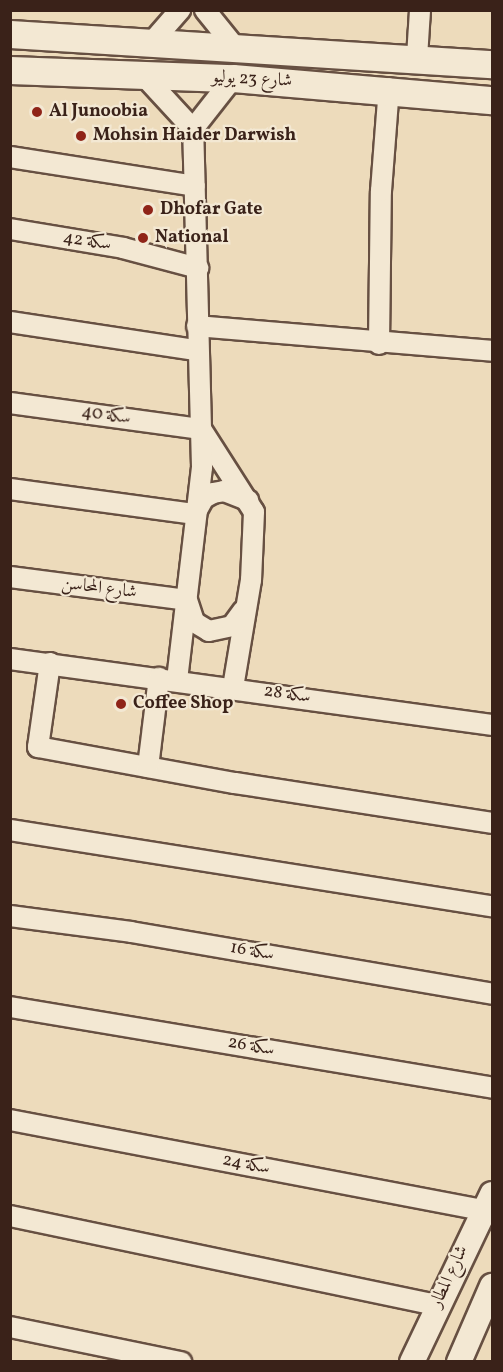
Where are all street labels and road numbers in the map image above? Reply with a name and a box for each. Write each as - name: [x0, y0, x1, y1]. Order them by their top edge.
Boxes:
- street label: شارع 23 يوليو: [211, 67, 293, 93]
- street label: سكة 42: [61, 228, 113, 256]
- street label: سكة 40: [80, 402, 132, 430]
- street label: شارع المحاسن: [60, 574, 138, 604]
- street label: سكة 28: [262, 681, 312, 709]
- street label: سكة 16: [228, 938, 276, 966]
- street label: سكة 26: [226, 1032, 276, 1062]
- street label: سكة 24: [220, 1150, 272, 1180]
- street label: شارع المطار: [426, 1242, 474, 1312]

